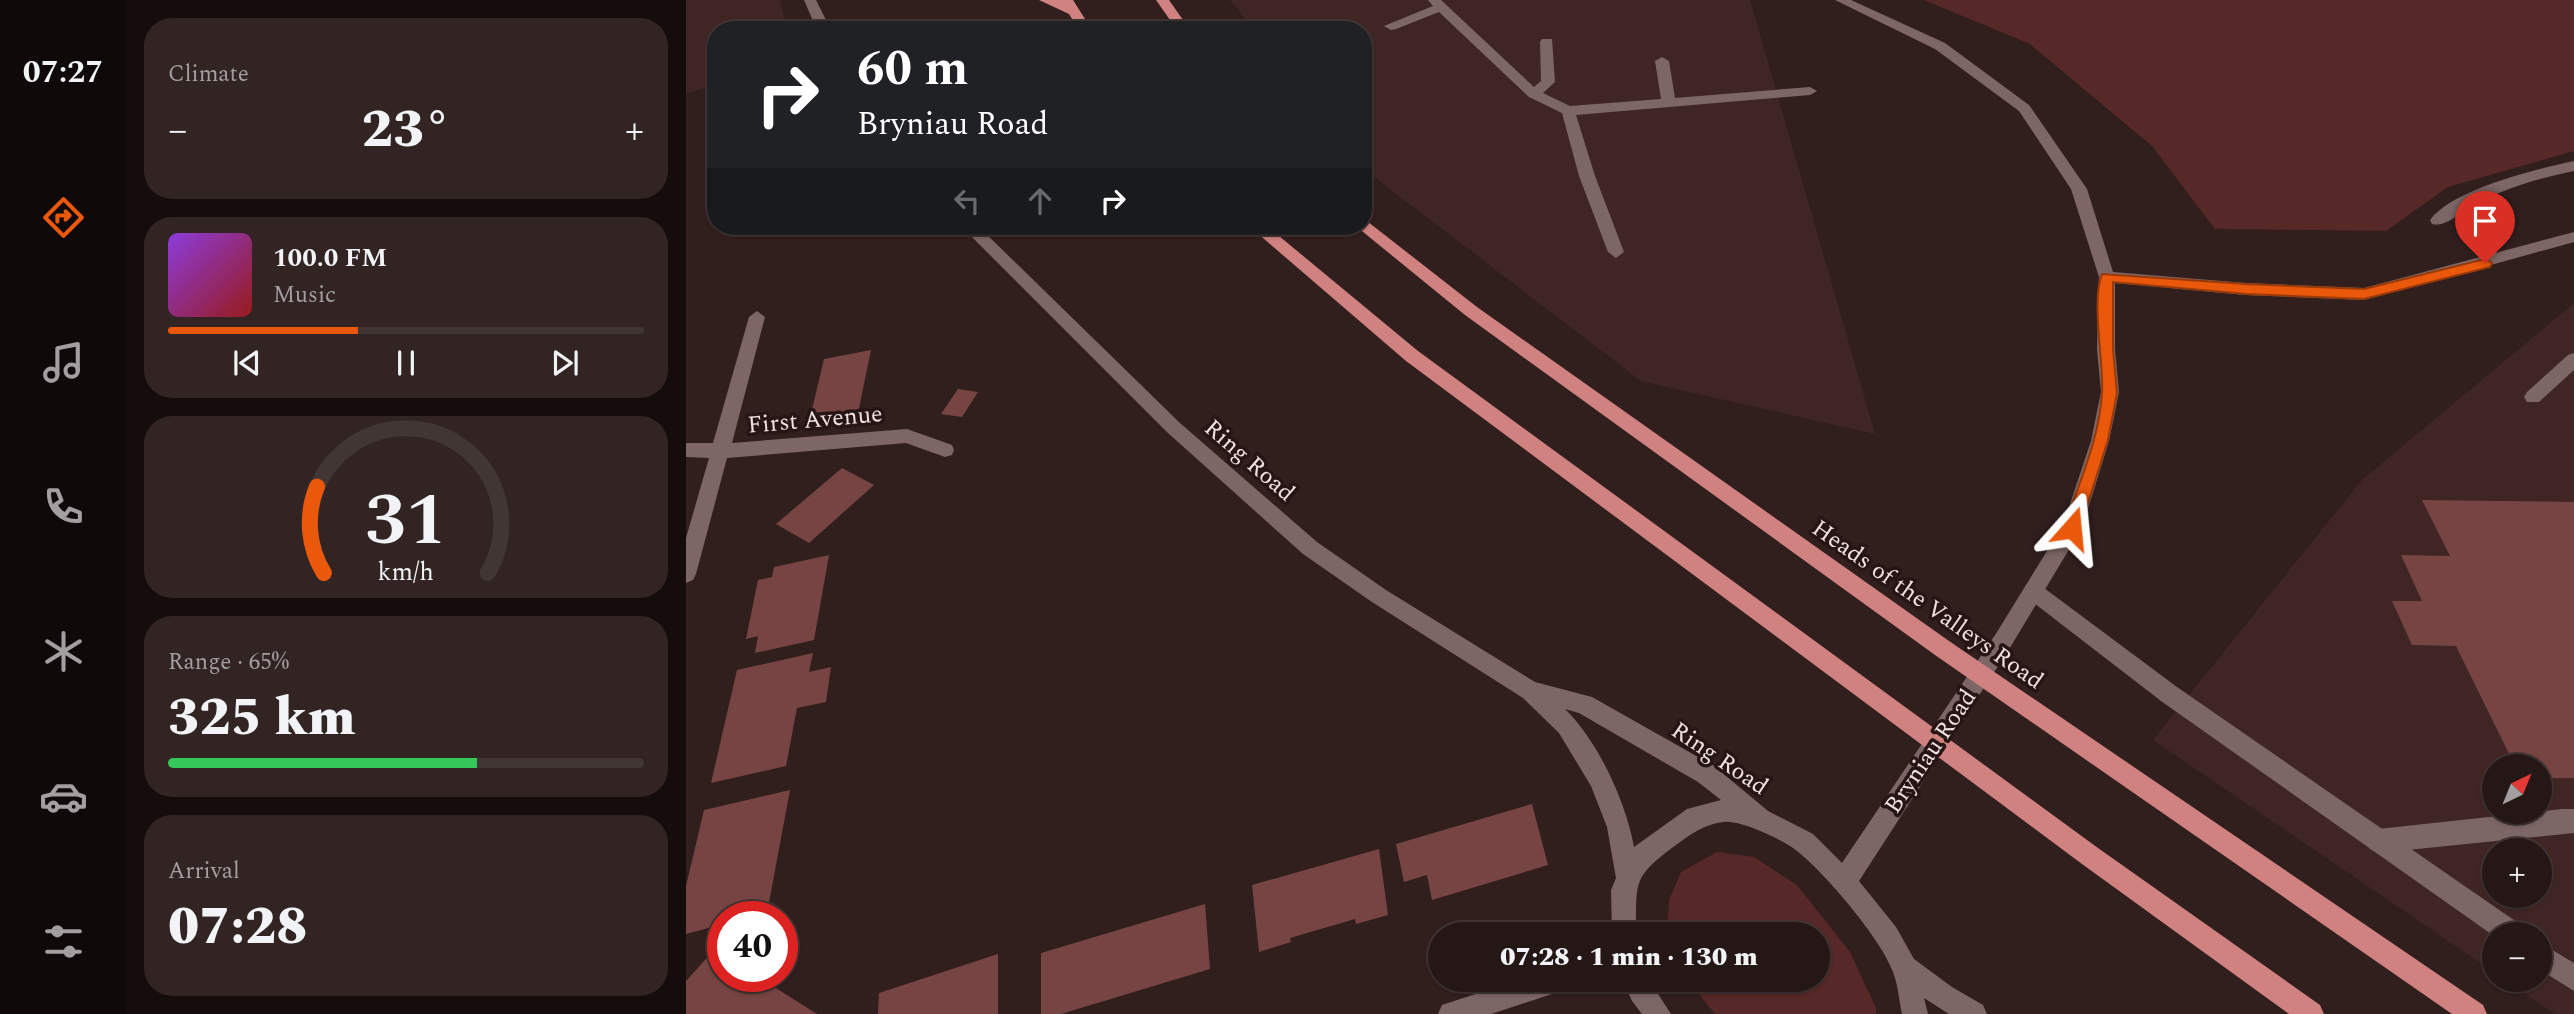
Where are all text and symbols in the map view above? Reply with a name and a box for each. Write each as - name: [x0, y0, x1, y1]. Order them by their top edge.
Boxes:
- text: 60 m: [857, 32, 968, 107]
- text: 07:27: [23, 48, 103, 97]
- icon: right: [742, 49, 833, 140]
- text: Climate: [168, 57, 249, 92]
- text: 23°: [362, 91, 450, 170]
- text: Bryniau Road: [857, 100, 1048, 149]
- text: −: [168, 102, 187, 160]
- text: +: [625, 102, 644, 160]
- icon: left: [948, 182, 986, 220]
- icon: ahead: [1021, 182, 1059, 220]
- icon: right: [1094, 182, 1132, 220]
- pin: [2455, 191, 2515, 263]
- icon: directions: [39, 193, 88, 242]
- icon: arrive: [2466, 202, 2504, 240]
- text: 100.0 FM: [273, 238, 387, 278]
- text: Music: [273, 278, 336, 313]
- icon: music: [39, 338, 88, 387]
- icon: previous: [228, 344, 266, 382]
- icon: pause: [387, 344, 425, 382]
- icon: next: [546, 344, 584, 382]
- street label: First Avenue: [746, 396, 884, 444]
- street label: Ring Road: [1196, 411, 1303, 511]
- text: 31: [365, 466, 447, 577]
- icon: phone: [39, 482, 88, 531]
- position arrow: [2035, 491, 2109, 565]
- street label: Heads of the Valleys Road: [1804, 511, 2051, 699]
- text: km/h: [378, 554, 434, 592]
- icon: climate: [39, 627, 88, 676]
- text: Range · 65%: [168, 645, 289, 680]
- text: 325 km: [168, 679, 356, 758]
- street label: Bryniau Road: [1876, 682, 1986, 821]
- street label: Ring Road: [1664, 713, 1775, 805]
- north arrow: [2482, 754, 2552, 824]
- map controls: [2482, 754, 2552, 992]
- icon: car: [39, 772, 88, 821]
- button: +: [2482, 838, 2552, 908]
- text: Arrival: [168, 854, 240, 889]
- text: 07:28: [168, 888, 307, 967]
- speed limit sign: 40: [707, 901, 798, 992]
- icon: filters: [39, 917, 88, 966]
- button: −: [2482, 922, 2552, 992]
- text: 07:28 · 1 min · 130 m: [1500, 937, 1758, 977]

